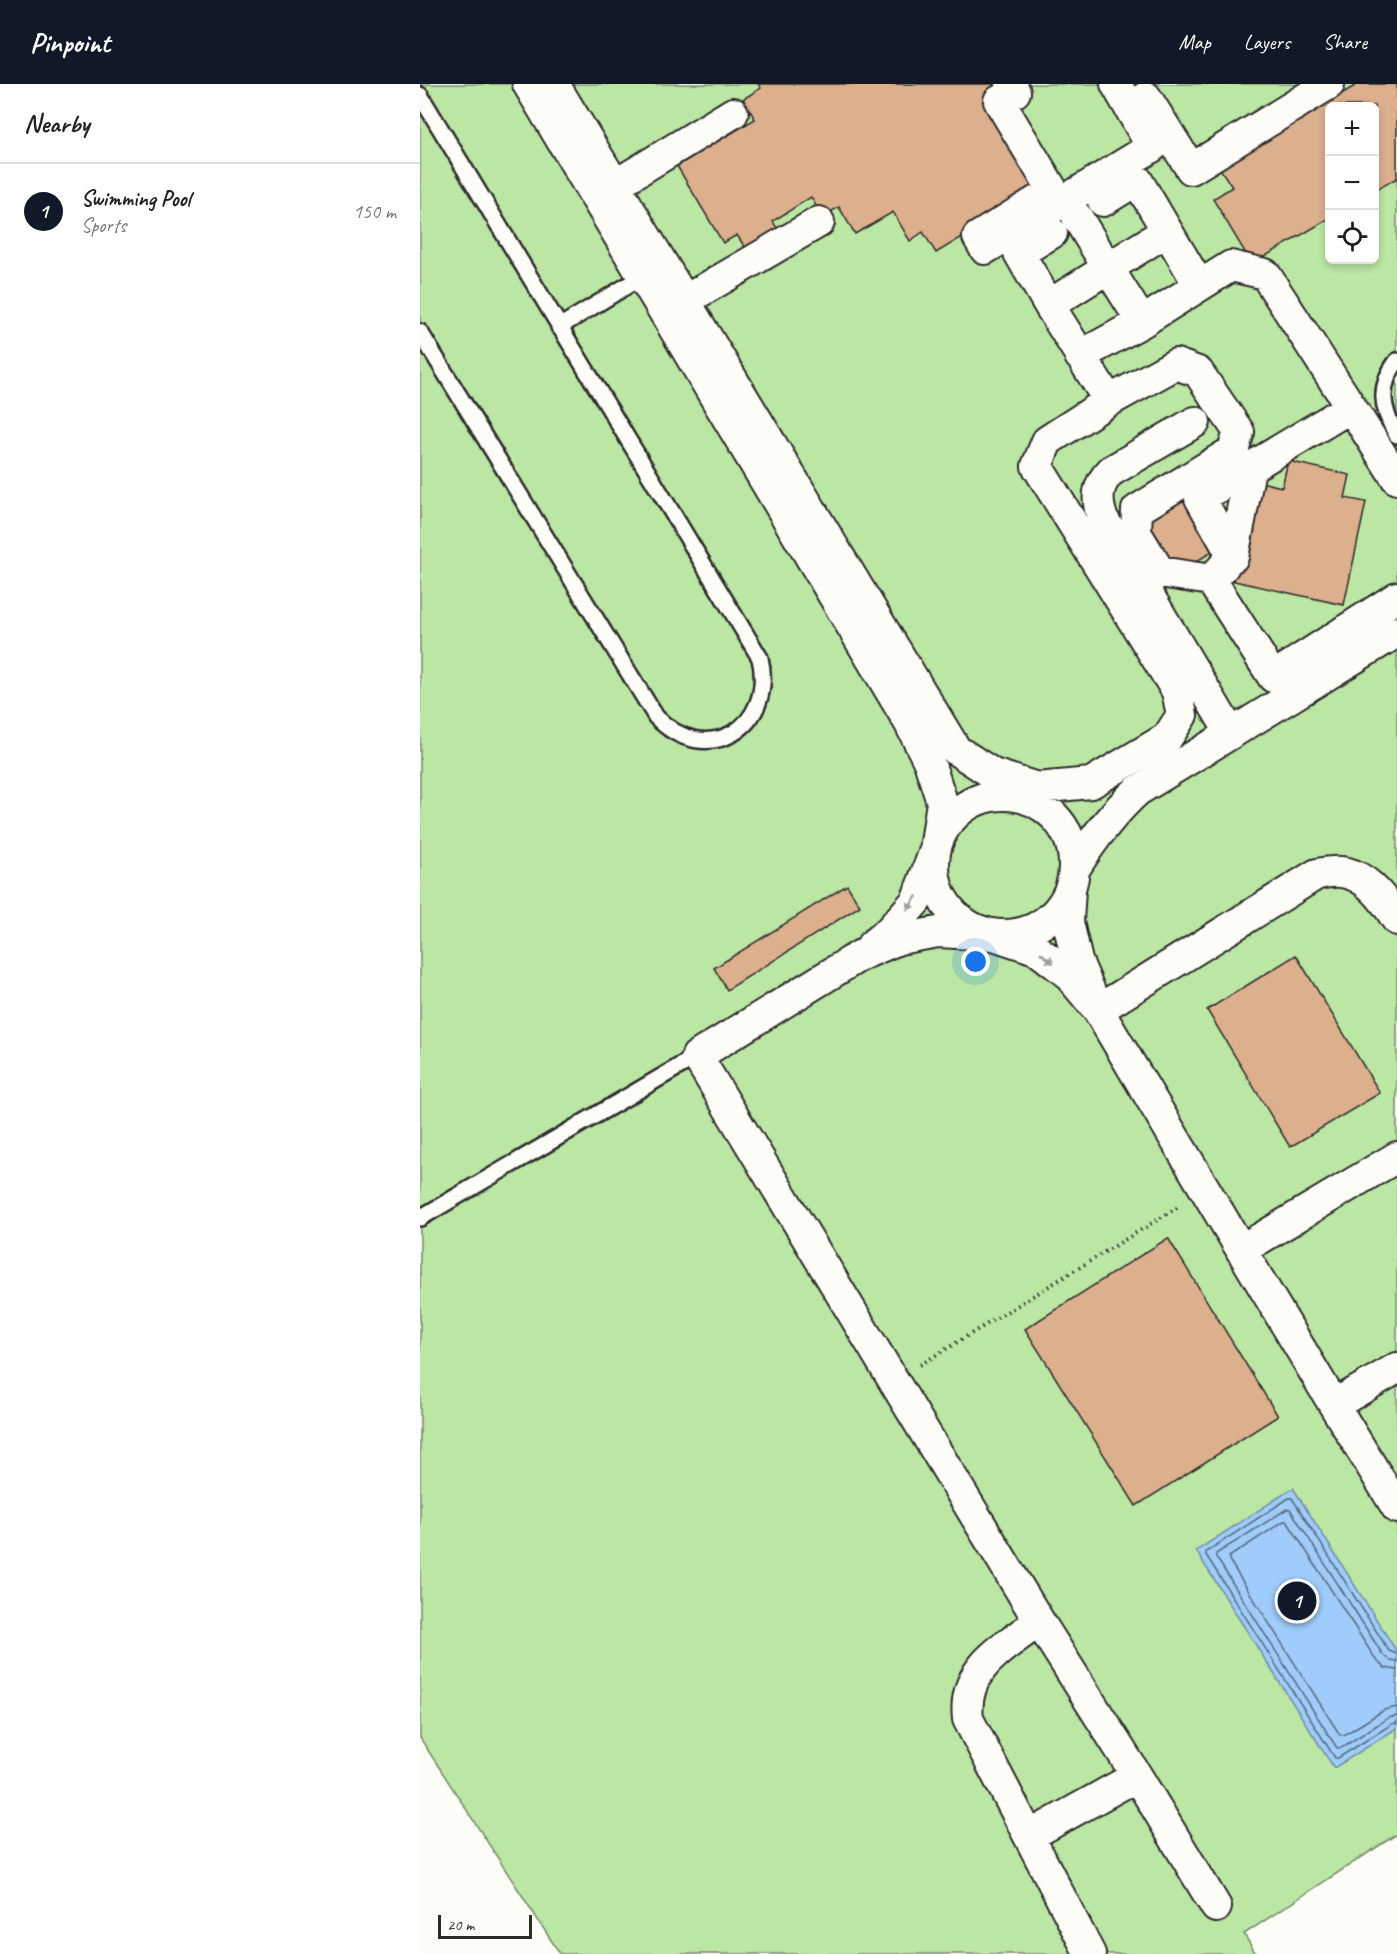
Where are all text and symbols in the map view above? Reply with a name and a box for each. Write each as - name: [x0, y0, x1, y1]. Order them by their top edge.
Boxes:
- text: Pinpoint: [30, 25, 110, 60]
- text: Map: [1178, 29, 1211, 55]
- text: Layers: [1244, 29, 1290, 55]
- text: Share: [1323, 29, 1367, 55]
- map controls: [1325, 102, 1379, 264]
- button: +: [1325, 102, 1379, 156]
- text: Nearby: [24, 107, 89, 140]
- button: −: [1325, 156, 1379, 210]
- text: Swimming Pool: [81, 185, 190, 213]
- text: 1: [39, 199, 48, 224]
- text: 150 m: [353, 199, 396, 224]
- button: locate: [1325, 210, 1379, 264]
- text: Sports: [81, 213, 126, 238]
- one-way arrow: [906, 895, 918, 911]
- your location: [961, 947, 990, 976]
- one-way arrow: [1039, 951, 1055, 964]
- pin: 1: [1278, 1578, 1316, 1624]
- scale bar: [438, 1912, 532, 1940]
- text: 20 m: [447, 1915, 474, 1935]

